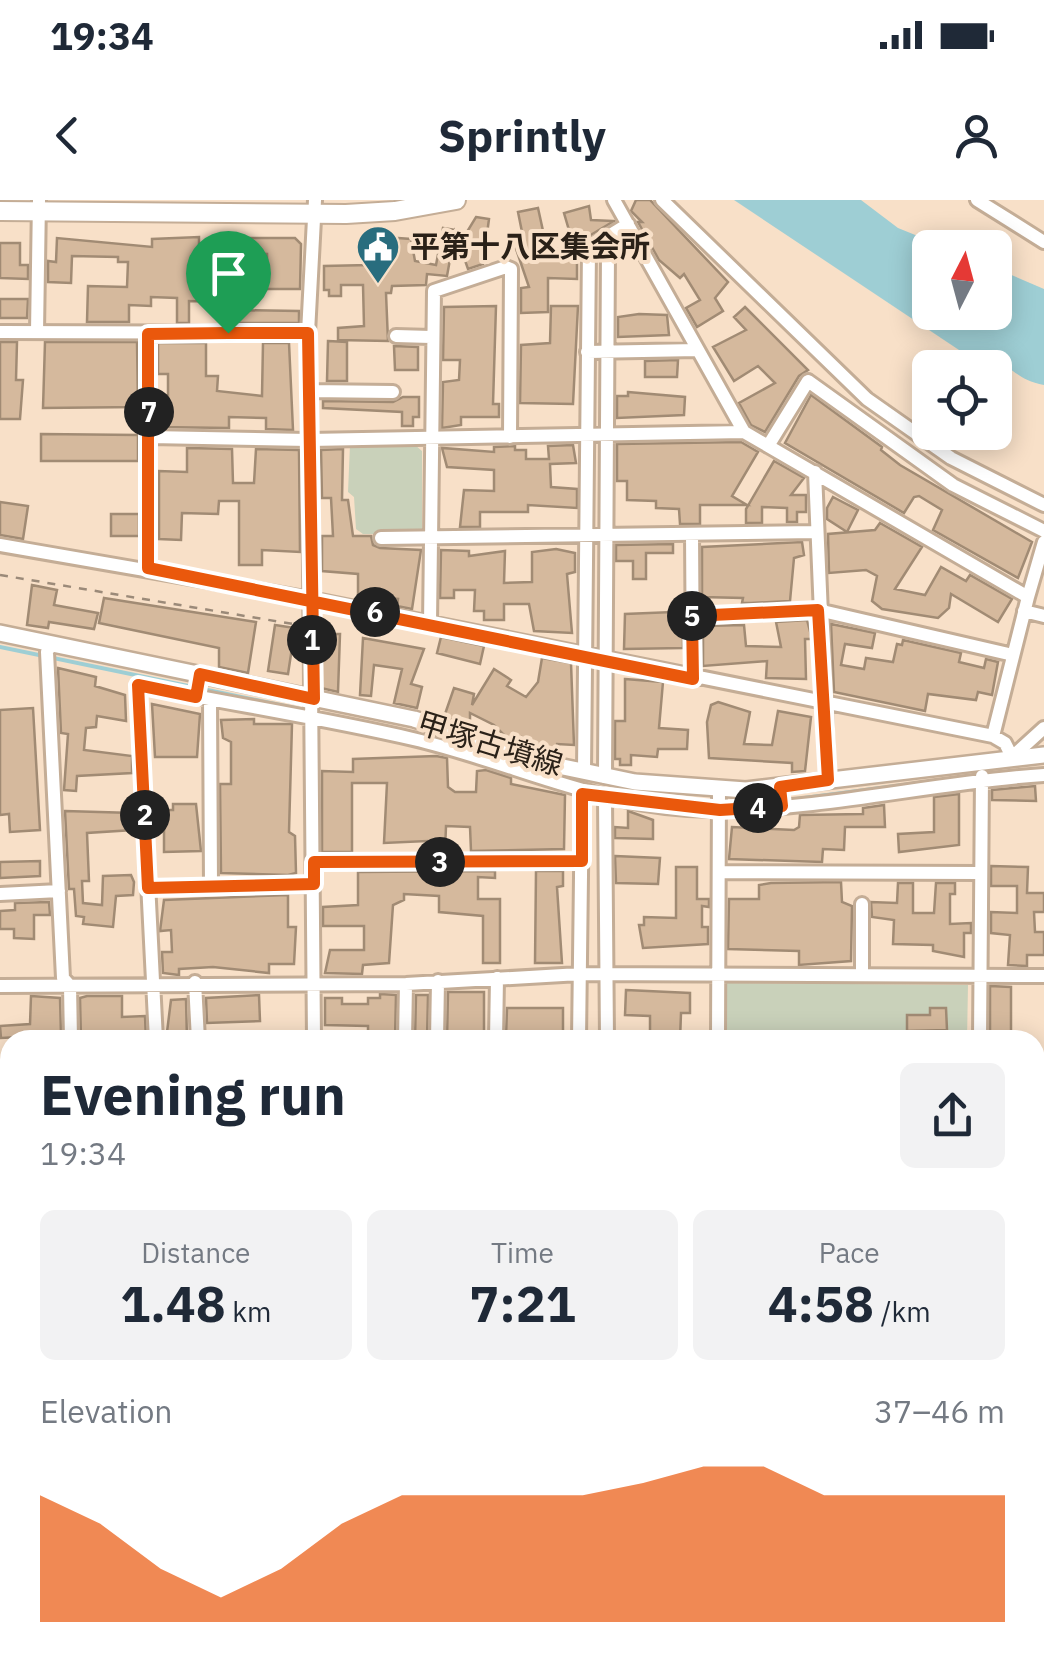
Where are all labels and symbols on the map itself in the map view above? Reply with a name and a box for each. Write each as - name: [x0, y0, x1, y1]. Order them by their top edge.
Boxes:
- public building icon: 平第十八区集会所: [355, 224, 401, 285]
- place label: 平第十八区集会所: [410, 226, 650, 265]
- north arrow: [912, 230, 1012, 330]
- pin: [186, 231, 271, 334]
- pin: 7: [124, 387, 174, 437]
- pin: 6: [350, 587, 400, 637]
- pin: 5: [667, 591, 717, 641]
- pin: 1: [287, 615, 337, 665]
- street label: 甲塚古墳線: [413, 702, 568, 783]
- pin: 4: [733, 783, 783, 833]
- pin: 2: [120, 790, 170, 840]
- pin: 3: [415, 837, 465, 887]

